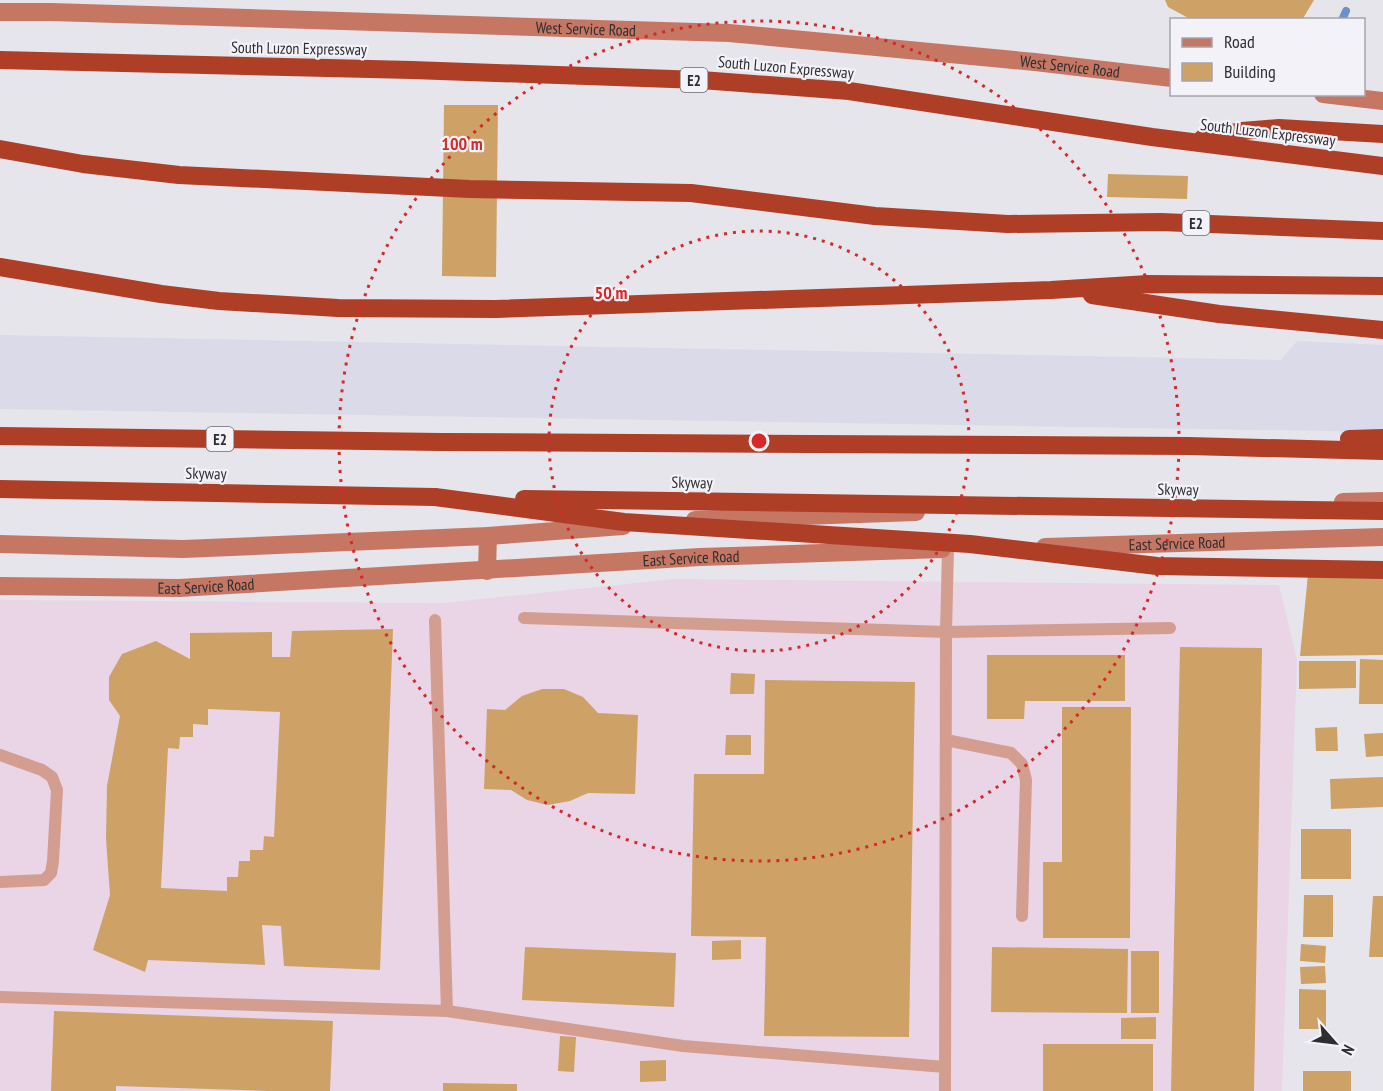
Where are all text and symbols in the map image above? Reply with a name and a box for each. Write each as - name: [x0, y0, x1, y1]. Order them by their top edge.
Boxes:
- street label: West Service Road: [535, 17, 636, 40]
- legend: [1170, 18, 1365, 96]
- text: Road: [1224, 30, 1255, 53]
- street label: South Luzon Expressway: [231, 37, 367, 59]
- street label: South Luzon Expressway: [717, 51, 855, 83]
- street label: West Service Road: [1019, 51, 1121, 82]
- text: Building: [1224, 60, 1276, 83]
- road number: E2: [680, 68, 708, 92]
- street label: South Luzon Expressway: [1199, 114, 1337, 150]
- text: 100 m: [441, 132, 483, 155]
- road number: E2: [1182, 211, 1210, 235]
- text: 50 m: [595, 281, 627, 304]
- road number: E2: [206, 427, 234, 451]
- centre of rings: [749, 431, 769, 451]
- street label: Skyway: [185, 463, 227, 483]
- street label: Skyway: [671, 472, 713, 492]
- street label: Skyway: [1157, 479, 1199, 499]
- street label: East Service Road: [1128, 532, 1226, 555]
- street label: East Service Road: [642, 546, 740, 570]
- street label: East Service Road: [157, 574, 255, 598]
- north arrow: [1305, 1013, 1365, 1073]
- text: N: [1337, 1042, 1359, 1059]

